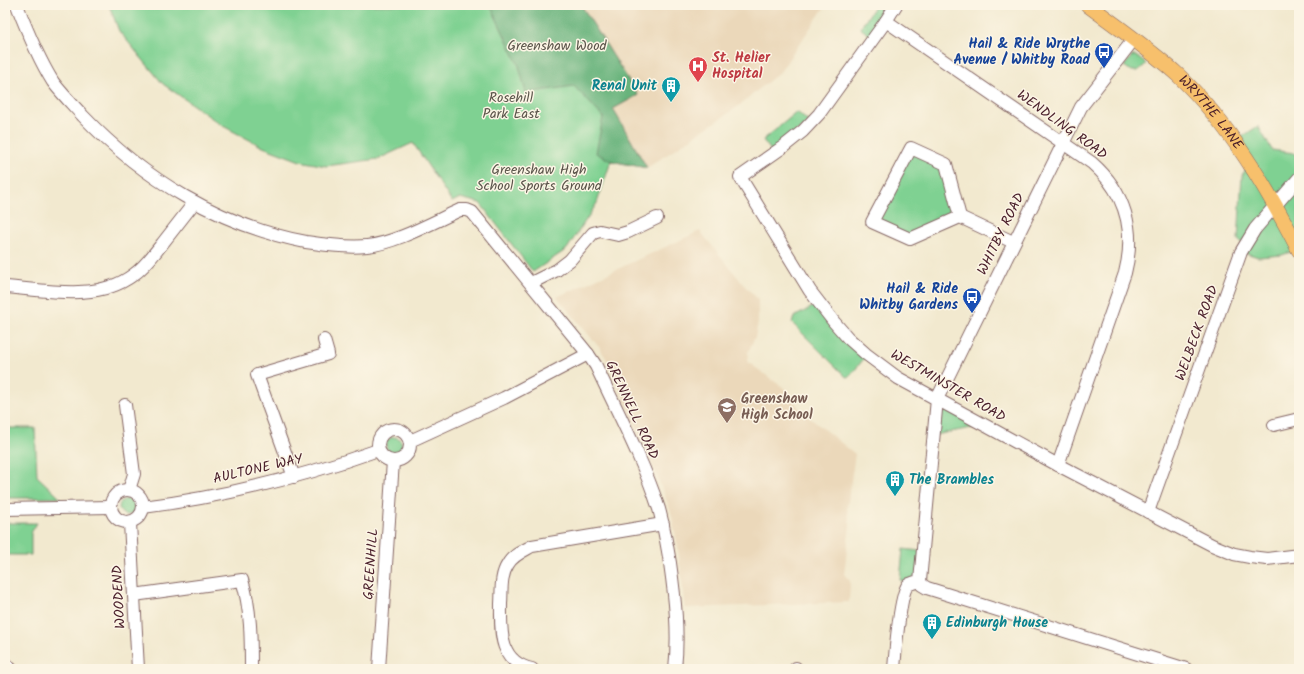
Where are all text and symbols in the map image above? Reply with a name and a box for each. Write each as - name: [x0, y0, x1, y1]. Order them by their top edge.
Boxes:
- place label: Hail & Ride Wrythe Avenue / Whitby Road: [953, 33, 1090, 71]
- park label: Greenshaw Wood: [508, 35, 607, 57]
- bus stop icon: Hail & Ride Wrythe Avenue / Whitby Road: [1093, 41, 1115, 69]
- place label: St. Helier Hospital: [712, 47, 771, 85]
- hospital icon: St. Helier Hospital: [687, 55, 709, 83]
- street label: WRYTHE LANE: [1173, 70, 1249, 155]
- place label: Renal Unit: [592, 75, 658, 97]
- building icon: Renal Unit: [660, 75, 682, 103]
- street label: WENDLING ROAD: [1012, 84, 1112, 166]
- park label: Rosehill Park East: [482, 87, 540, 125]
- park label: Greenshaw High School Sports Ground: [476, 159, 603, 197]
- street label: WHITBY ROAD: [972, 189, 1030, 279]
- place label: Hail & Ride Whitby Gardens: [859, 278, 958, 316]
- street label: WELBECK ROAD: [1169, 282, 1225, 384]
- bus stop icon: Hail & Ride Whitby Gardens: [961, 286, 983, 314]
- street label: WESTMINSTER ROAD: [886, 344, 1010, 428]
- street label: GRENNELL ROAD: [599, 357, 665, 463]
- place label: Greenshaw High School: [741, 388, 813, 426]
- school or university icon: Greenshaw High School: [716, 396, 738, 424]
- street label: AULTONE WAY: [211, 448, 306, 490]
- building icon: The Brambles: [884, 469, 906, 497]
- place label: The Brambles: [909, 469, 995, 491]
- street label: GREENHILL: [358, 528, 384, 600]
- street label: WOODEND: [106, 565, 132, 629]
- building icon: Edinburgh House: [921, 612, 943, 640]
- place label: Edinburgh House: [946, 612, 1048, 634]

